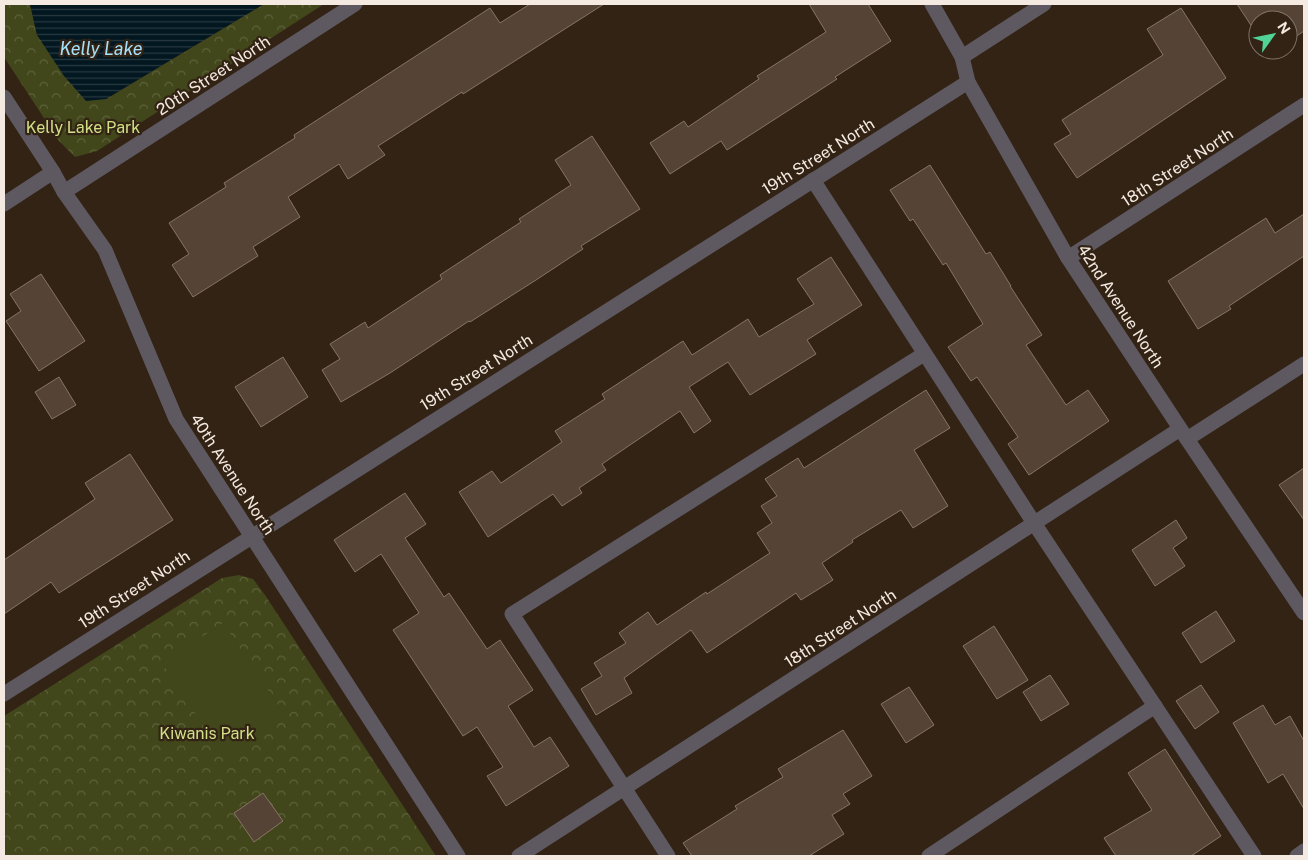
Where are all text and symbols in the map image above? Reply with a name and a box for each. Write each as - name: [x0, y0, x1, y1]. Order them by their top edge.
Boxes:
- north arrow: [1248, 10, 1298, 60]
- text: N: [1274, 19, 1294, 37]
- street label: 20th Street North: [153, 32, 274, 119]
- water label: Kelly Lake: [59, 38, 143, 59]
- street label: 19th Street North: [759, 114, 878, 199]
- park label: Kelly Lake Park: [26, 118, 140, 137]
- street label: 18th Street North: [1118, 124, 1237, 211]
- street label: 42nd Avenue North: [1074, 241, 1168, 372]
- street label: 19th Street North: [417, 330, 536, 415]
- street label: 40th Avenue North: [186, 410, 279, 538]
- street label: 19th Street North: [75, 546, 194, 632]
- street label: 18th Street North: [781, 585, 900, 672]
- park label: Kiwanis Park: [159, 724, 255, 743]

